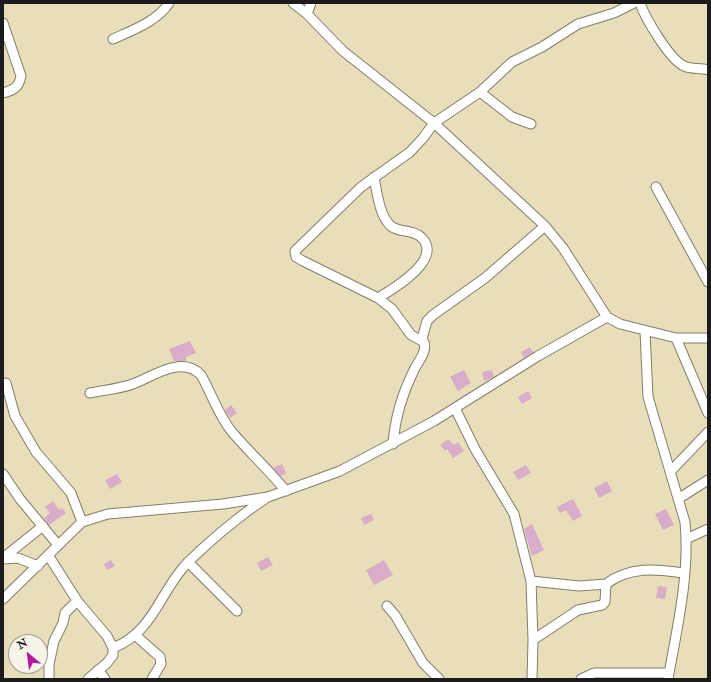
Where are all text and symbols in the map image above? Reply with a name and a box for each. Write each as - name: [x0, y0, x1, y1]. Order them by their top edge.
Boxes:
- north arrow: [8, 634, 48, 674]
- text: N: [15, 636, 30, 652]

